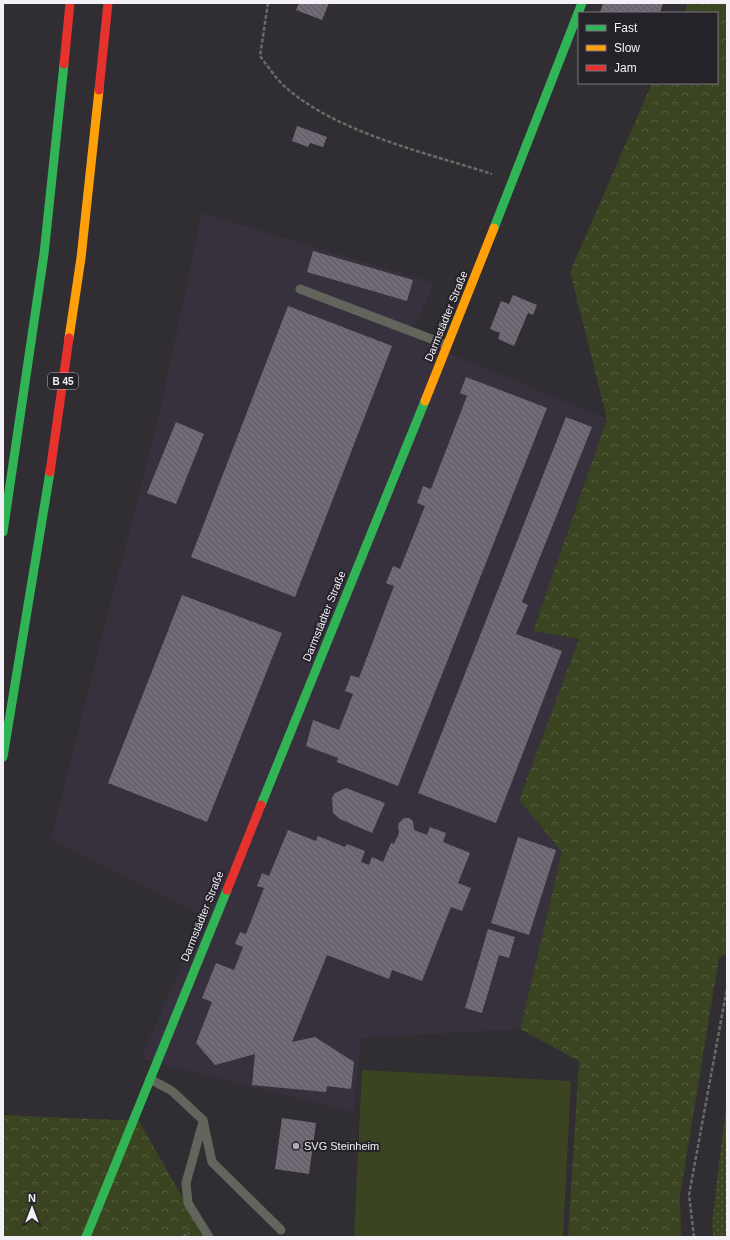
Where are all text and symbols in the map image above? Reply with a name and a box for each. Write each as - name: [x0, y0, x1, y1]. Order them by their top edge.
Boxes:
- legend: [578, 12, 718, 84]
- text: Fast: [614, 21, 638, 35]
- text: Slow: [614, 41, 640, 55]
- text: Jam: [614, 61, 637, 75]
- street label: Darmstädter Straße: [422, 269, 470, 363]
- road number: B 45: [48, 373, 78, 389]
- street label: Darmstädter Straße: [300, 569, 348, 663]
- street label: Darmstädter Straße: [178, 869, 226, 963]
- place label: SVG Steinheim: [304, 1140, 379, 1152]
- marker: SVG Steinheim: [291, 1141, 301, 1151]
- north arrow: [12, 1188, 52, 1228]
- text: N: [28, 1192, 36, 1204]

